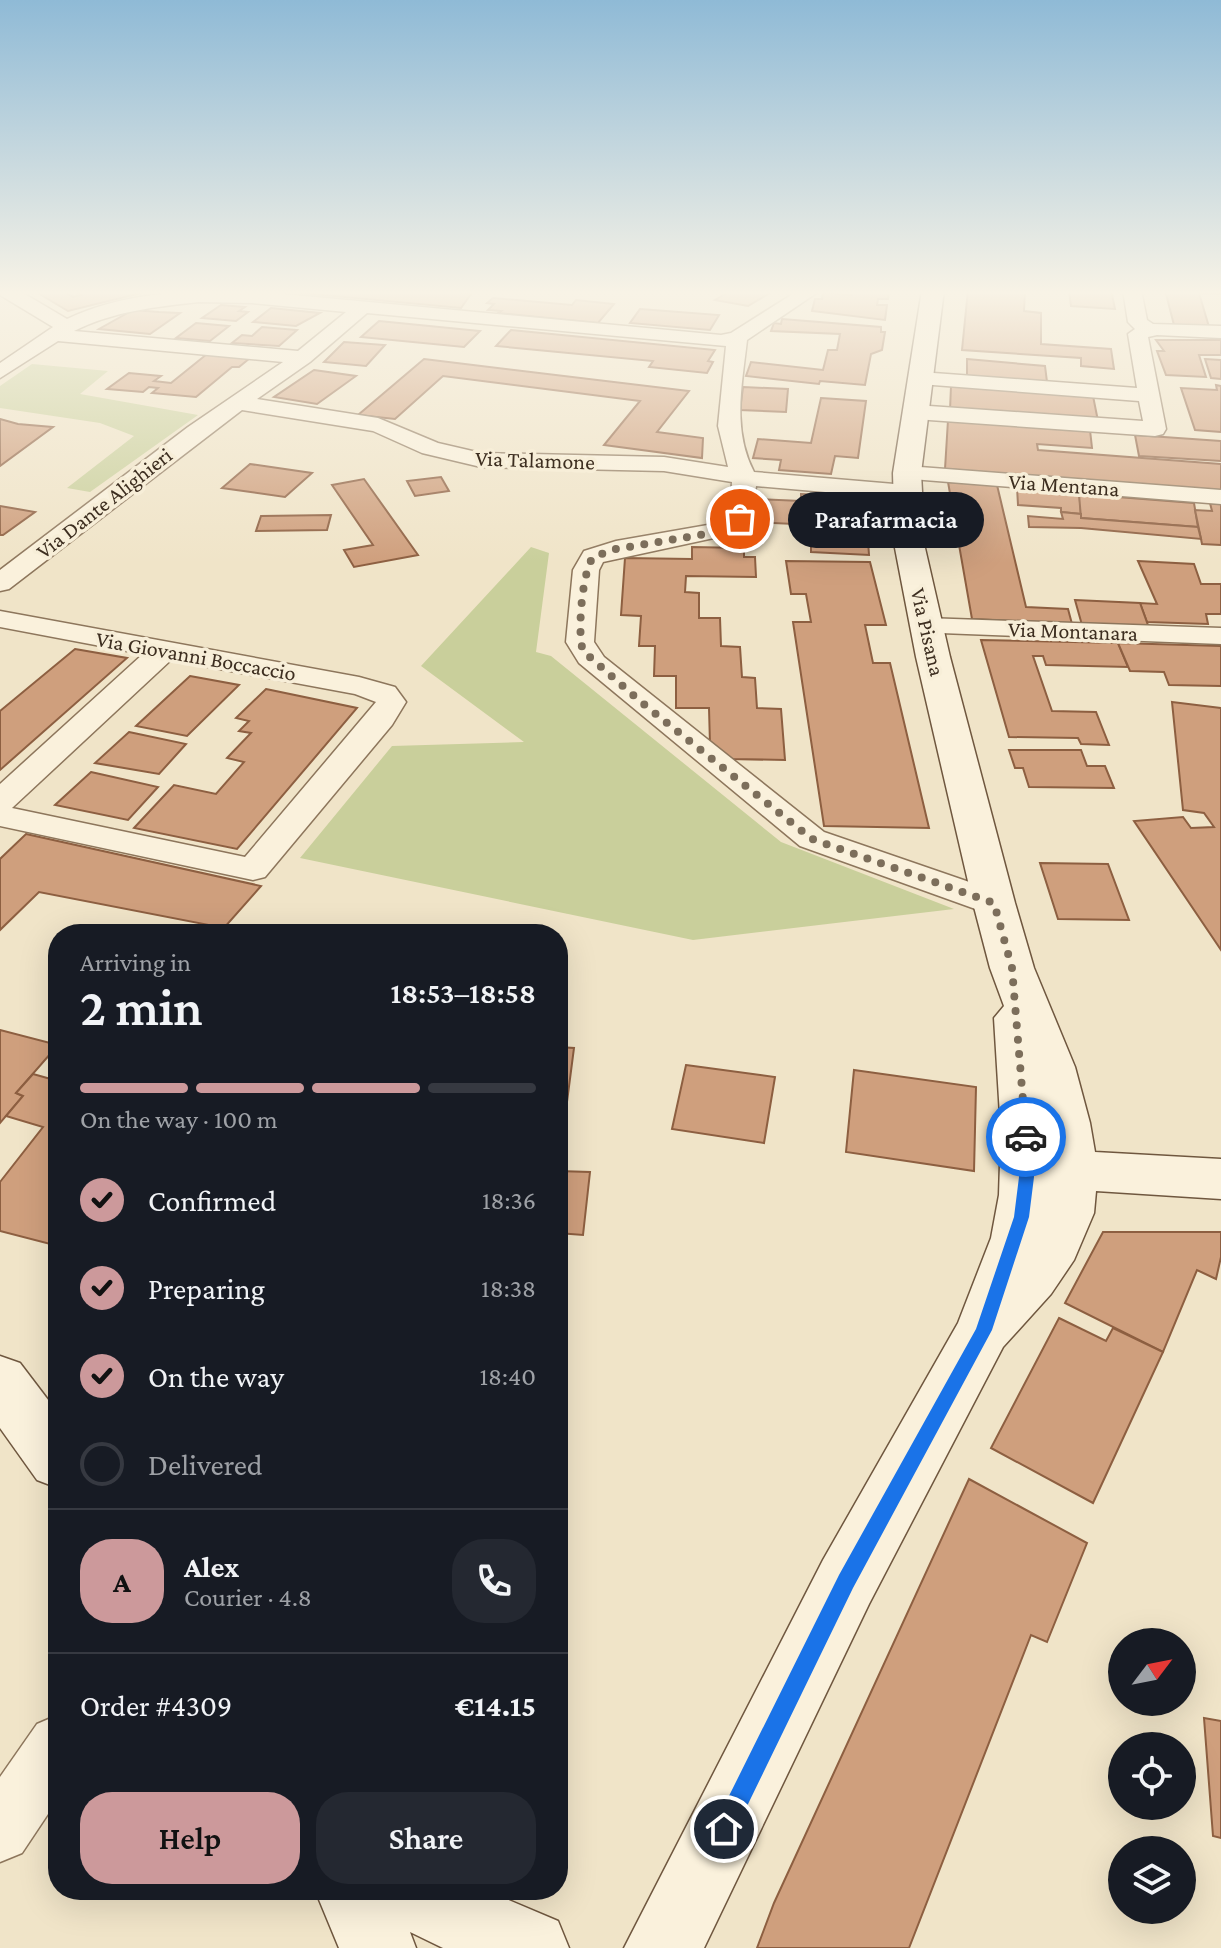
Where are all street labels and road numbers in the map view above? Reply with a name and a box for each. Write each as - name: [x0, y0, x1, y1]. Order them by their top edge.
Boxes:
- street label: Via Dante Alighieri: [31, 442, 177, 564]
- street label: Via Talamone: [475, 445, 595, 475]
- street label: Via Mentana: [1008, 469, 1120, 501]
- street label: Via Pisana: [906, 585, 950, 679]
- street label: Via Montanara: [1008, 616, 1138, 646]
- street label: Via Giovanni Boccaccio: [94, 626, 298, 686]

